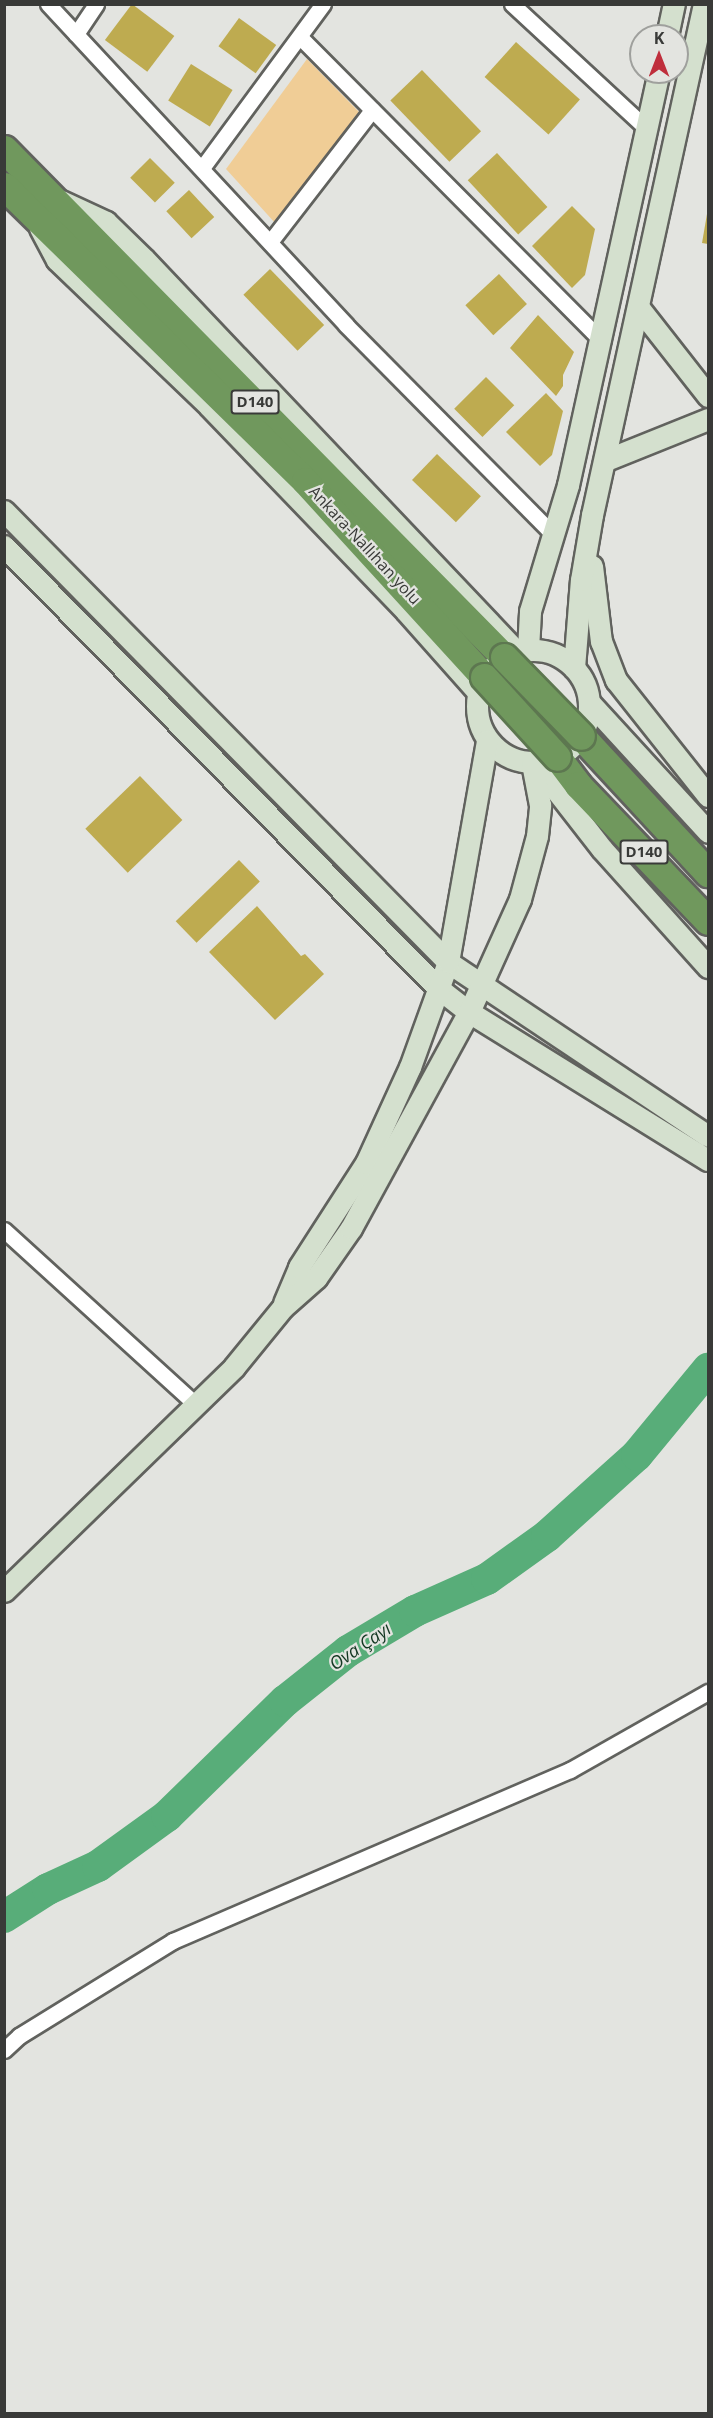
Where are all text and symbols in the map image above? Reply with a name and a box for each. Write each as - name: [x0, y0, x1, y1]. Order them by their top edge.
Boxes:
- north arrow: [629, 24, 689, 84]
- text: K: [654, 27, 664, 49]
- road number: D140: [230, 390, 280, 414]
- street label: Ankara-Nallıhan yolu: [305, 482, 425, 608]
- road number: D140: [618, 840, 670, 864]
- water label: Ova Çayı: [325, 1618, 395, 1674]

